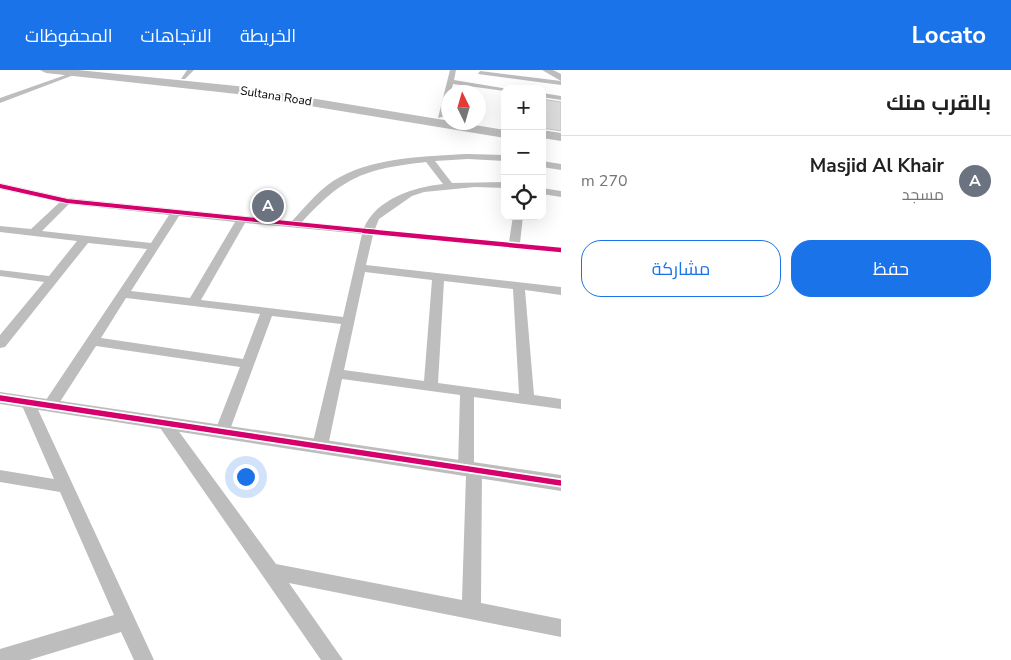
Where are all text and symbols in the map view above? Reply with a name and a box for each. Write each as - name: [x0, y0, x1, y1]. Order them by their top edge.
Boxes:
- text: Locato: [912, 19, 986, 51]
- text: المحفوظات: [25, 24, 113, 48]
- text: الاتجاهات: [141, 24, 212, 48]
- text: الخريطة: [240, 24, 296, 48]
- street label: Sultana Road: [239, 82, 313, 110]
- north arrow: [441, 85, 486, 130]
- map controls: [501, 85, 546, 220]
- button: +: [501, 85, 546, 130]
- text: بالقرب منك: [886, 89, 991, 117]
- button: −: [501, 130, 546, 175]
- text: Masjid Al Khair: [810, 153, 944, 179]
- text: 270 m: [581, 170, 628, 192]
- text: A: [969, 170, 981, 192]
- button: locate: [501, 175, 546, 220]
- text: مسجد: [902, 184, 944, 206]
- pin: A: [252, 187, 284, 225]
- button: مشاركة: [581, 240, 781, 297]
- button: حفظ: [791, 240, 991, 297]
- your location: [233, 464, 259, 490]

